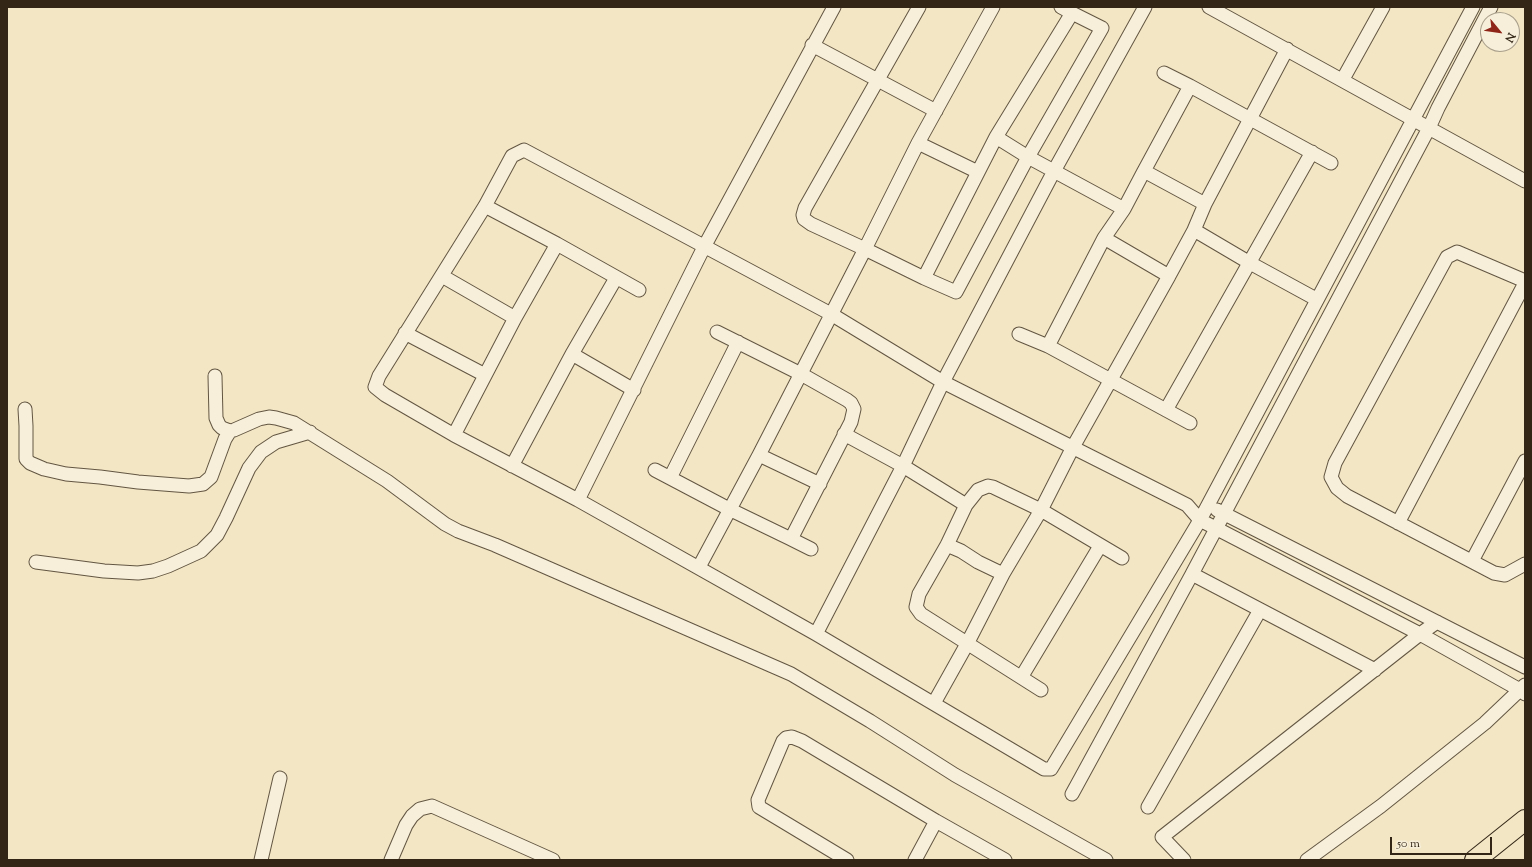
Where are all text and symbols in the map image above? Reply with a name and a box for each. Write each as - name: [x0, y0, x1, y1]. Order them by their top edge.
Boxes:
- north arrow: [1480, 12, 1520, 52]
- text: N: [1500, 30, 1519, 45]
- scale bar: [1392, 829, 1494, 855]
- text: 50 m: [1397, 835, 1420, 853]

